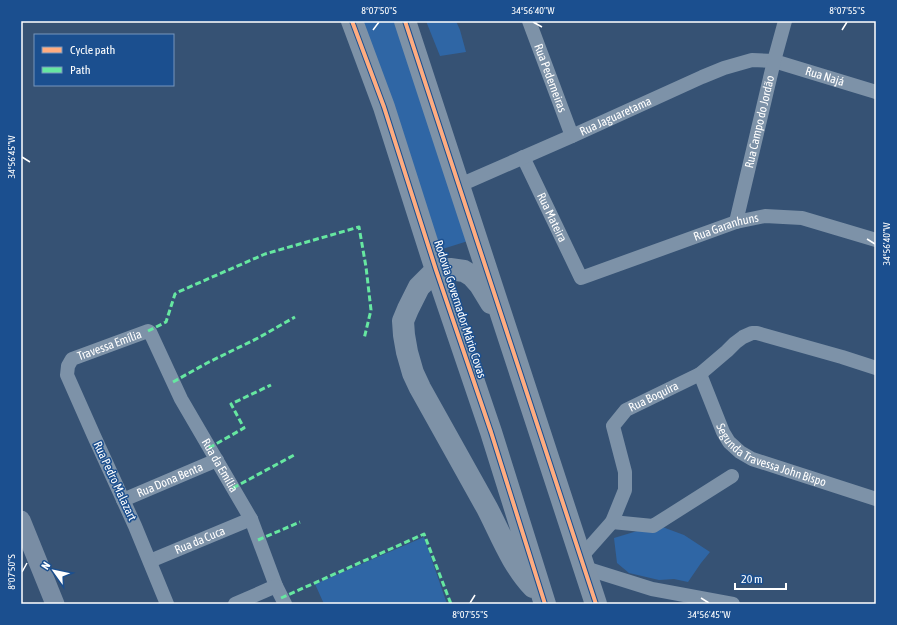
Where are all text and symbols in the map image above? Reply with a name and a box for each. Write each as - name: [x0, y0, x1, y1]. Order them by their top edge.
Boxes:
- text: 8°07'50"S: [361, 5, 397, 16]
- text: 34°56'40"W: [511, 5, 555, 16]
- text: 8°07'55"S: [829, 5, 865, 16]
- legend: [34, 34, 174, 86]
- street label: Rua Pederneiras: [531, 42, 570, 114]
- text: Cycle path: [70, 43, 115, 57]
- text: Path: [70, 63, 91, 77]
- street label: Rua Najá: [804, 64, 846, 89]
- street label: Rua Campo do Jordão: [742, 74, 777, 169]
- street label: Rua Jaguaretama: [577, 94, 654, 139]
- text: 34°56'45"W: [6, 135, 17, 179]
- street label: Rua Mateira: [534, 190, 570, 244]
- street label: Rua Garanhuns: [692, 211, 760, 244]
- text: 34°56'40"W: [881, 222, 892, 266]
- street label: Rodovia Governador Mário Covas: [431, 238, 489, 380]
- street label: Travessa Emília: [75, 327, 144, 363]
- street label: Rua Boquira: [626, 379, 681, 415]
- street label: Segunda Travessa John Bispo: [713, 421, 828, 490]
- street label: Rua da Emília: [199, 436, 241, 495]
- street label: Rua Pedro Malazart: [91, 439, 140, 523]
- street label: Rua Dona Benta: [135, 460, 205, 500]
- street label: Rua da Cuca: [173, 524, 227, 557]
- north arrow: [34, 551, 74, 591]
- text: 8°07'50"S: [6, 554, 17, 590]
- text: N: [39, 560, 52, 572]
- scale bar: [735, 565, 786, 591]
- text: 20 m: [741, 572, 763, 586]
- text: 8°07'55"S: [452, 609, 488, 620]
- text: 34°56'45"W: [687, 609, 731, 620]

